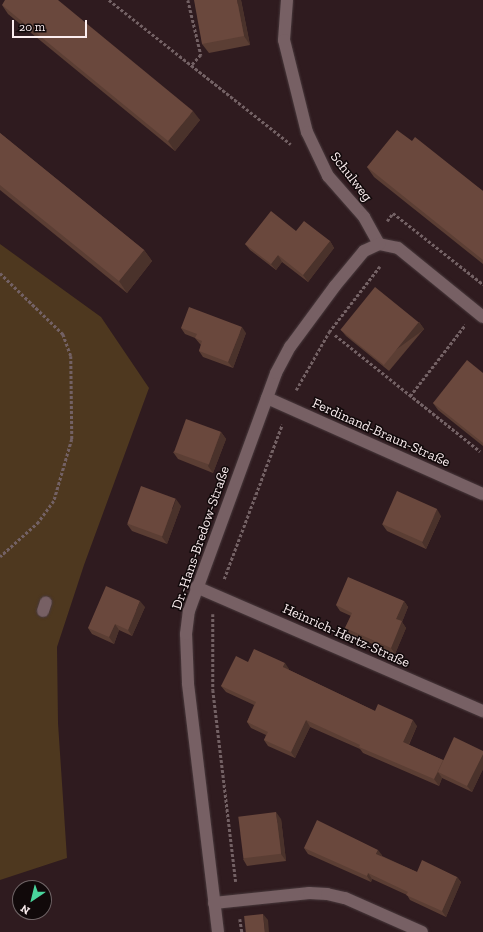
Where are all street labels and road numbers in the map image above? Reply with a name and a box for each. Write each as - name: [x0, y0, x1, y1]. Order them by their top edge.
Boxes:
- street label: Schulweg: [327, 149, 375, 205]
- street label: Ferdinand-Braun-Straße: [309, 395, 453, 471]
- street label: Dr.-Hans-Bredow-Straße: [169, 464, 233, 612]
- street label: Heinrich-Hertz-Straße: [280, 600, 412, 672]

